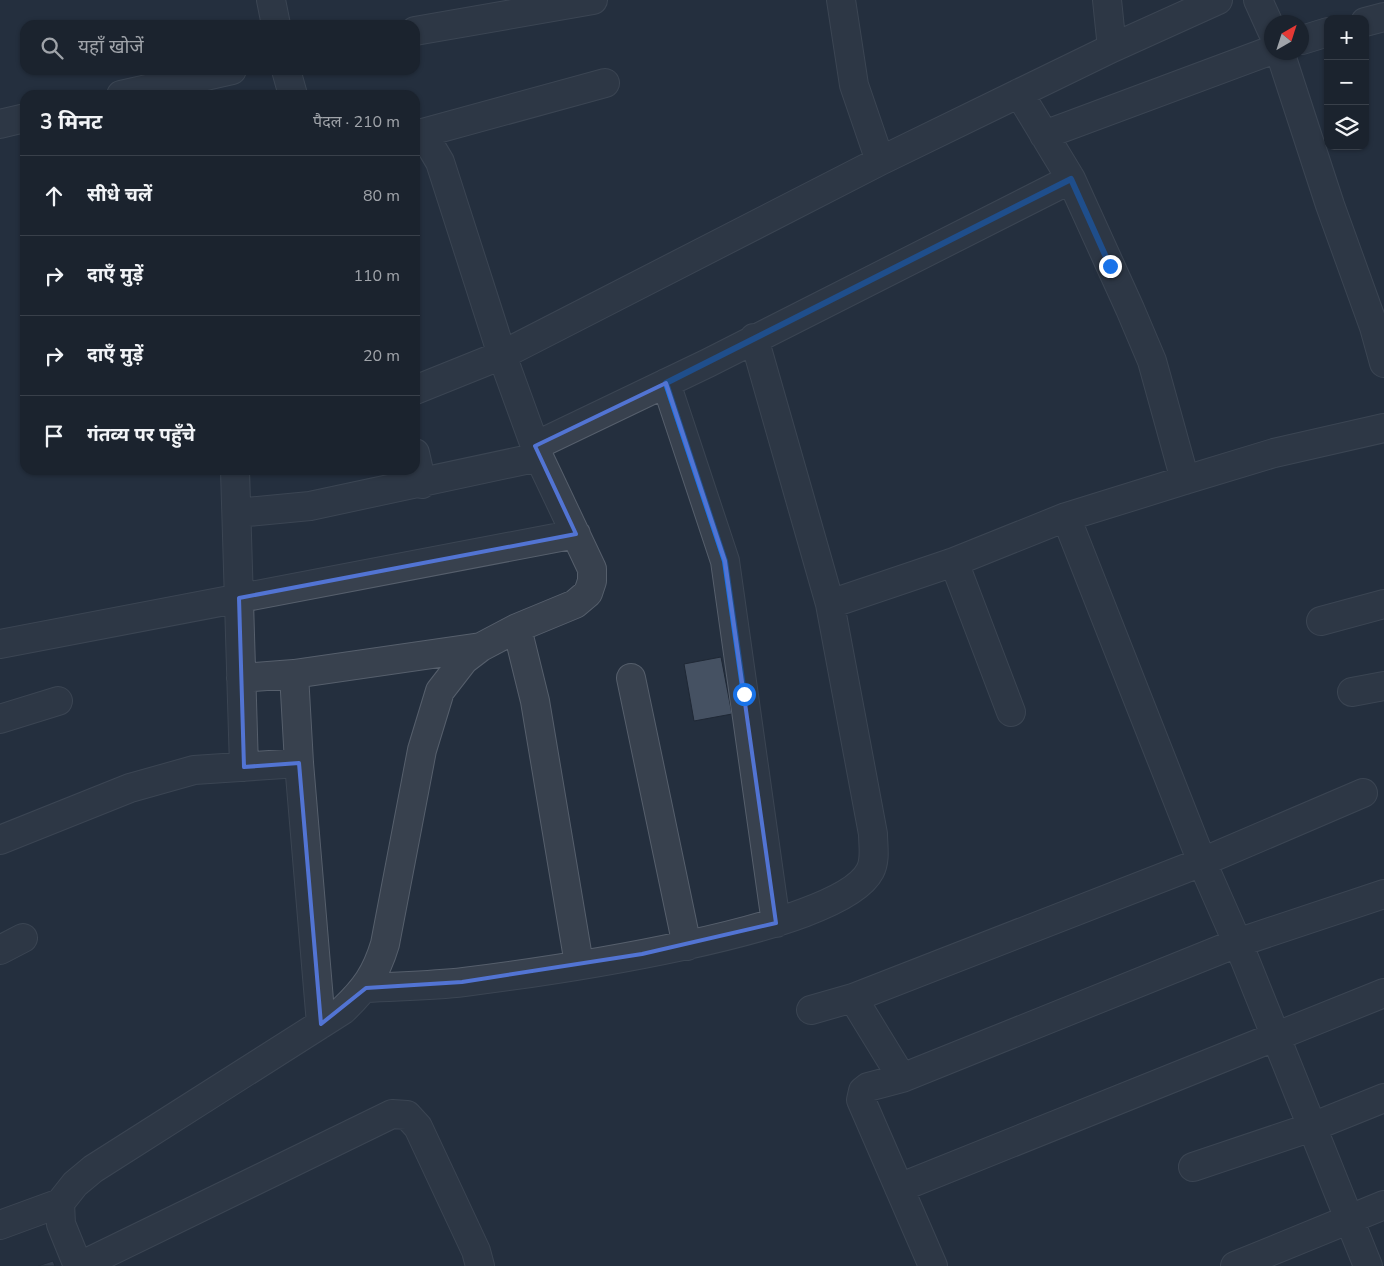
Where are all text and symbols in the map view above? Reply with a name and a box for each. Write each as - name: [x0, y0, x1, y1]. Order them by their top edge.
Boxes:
- north arrow: [1264, 15, 1309, 60]
- map controls: [1324, 15, 1369, 150]
- button: +: [1324, 15, 1369, 60]
- search box: [20, 20, 420, 75]
- icon: search: [38, 34, 66, 62]
- text: यहाँ खोजें: [78, 34, 143, 60]
- button: −: [1324, 60, 1369, 105]
- button: layers: [1324, 105, 1369, 150]
- text: 3 मिनट: [40, 108, 102, 136]
- text: पैदल · 210 m: [313, 111, 400, 133]
- icon: ahead: [40, 182, 68, 210]
- text: सीधे चलें: [87, 182, 152, 208]
- text: 80 m: [363, 185, 400, 207]
- route end: [1099, 255, 1122, 278]
- icon: right: [40, 262, 68, 290]
- text: दाएँ मुड़ें: [87, 262, 143, 288]
- text: 110 m: [353, 265, 400, 287]
- icon: right: [40, 342, 68, 370]
- text: दाएँ मुड़ें: [87, 342, 143, 368]
- text: 20 m: [363, 345, 400, 367]
- icon: arrive: [40, 422, 68, 450]
- text: गंतव्य पर पहुँचे: [87, 422, 195, 448]
- route start: [733, 683, 756, 706]

